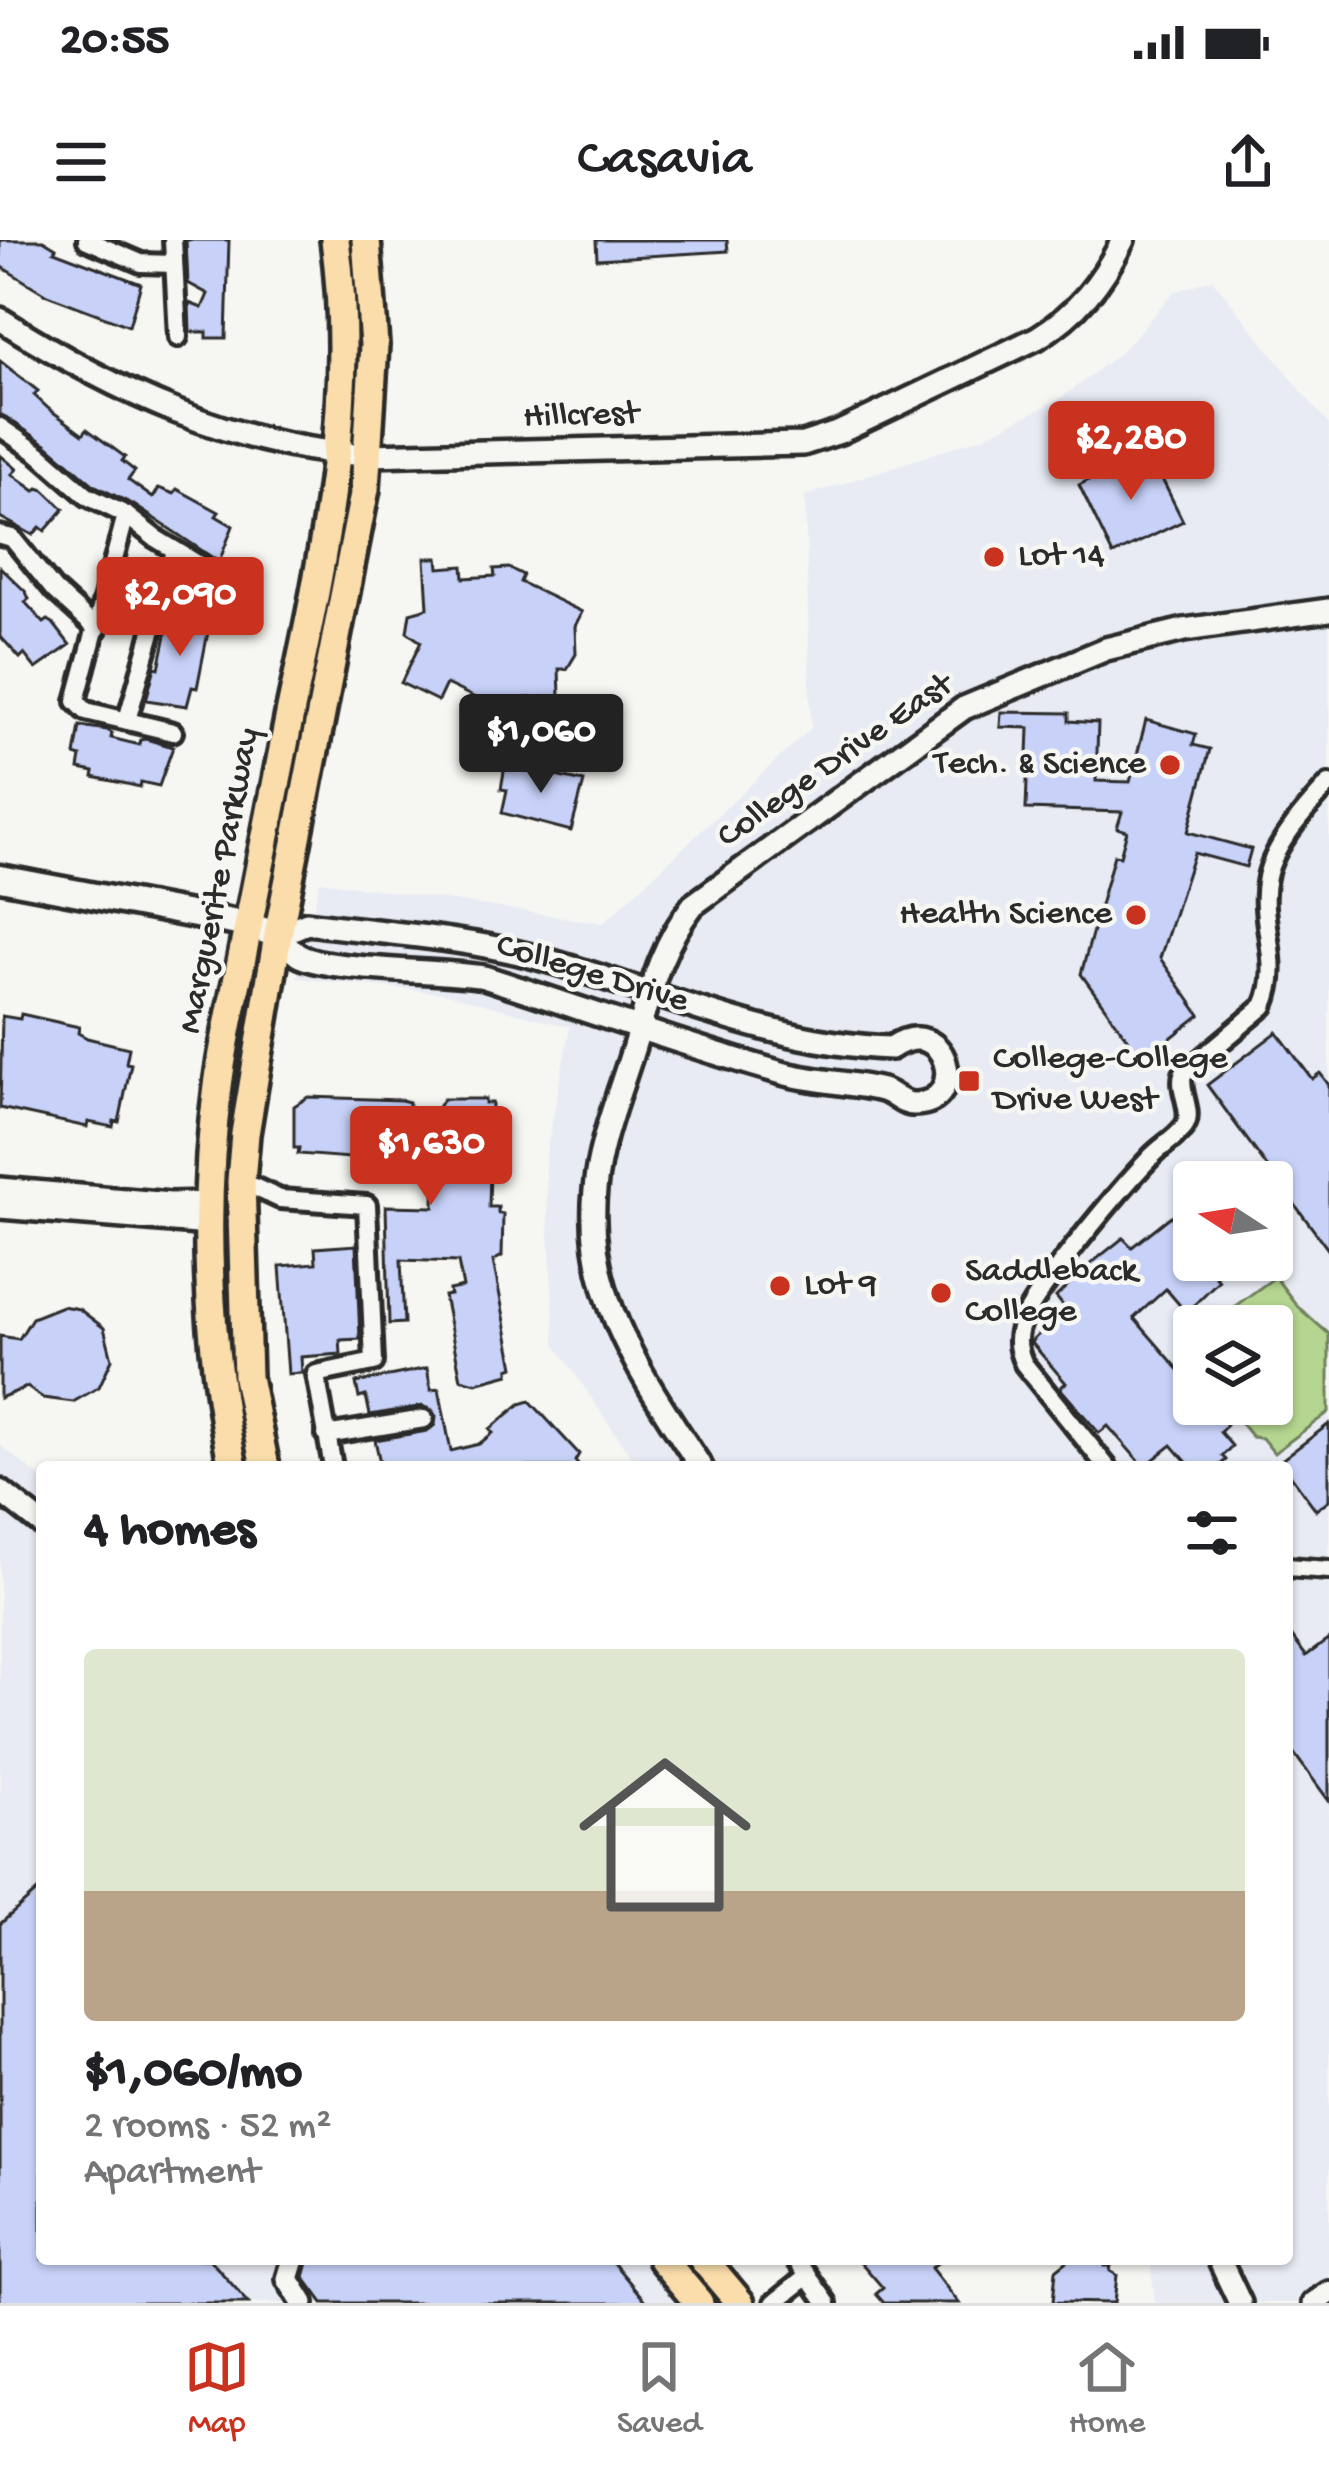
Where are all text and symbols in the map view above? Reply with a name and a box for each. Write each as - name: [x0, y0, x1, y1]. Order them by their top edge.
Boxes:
- text: 20:55: [60, 16, 169, 69]
- icon: menu: [48, 129, 114, 195]
- icon: share: [1215, 129, 1281, 195]
- text: Casavia: [577, 130, 752, 194]
- street label: Hillcrest: [522, 393, 643, 441]
- pin: $2,280: [1033, 401, 1229, 503]
- text: $2,280: [1075, 417, 1187, 463]
- place label: Lot 14: [1018, 536, 1105, 579]
- marker: Lot 14: [981, 544, 1007, 570]
- pin: $2,090: [82, 557, 278, 659]
- text: $2,090: [124, 573, 236, 619]
- street label: College Drive East: [710, 663, 965, 859]
- pin: $1,060: [443, 694, 639, 796]
- text: $1,060: [486, 710, 596, 756]
- street label: Marguerite Parkway: [170, 724, 272, 1037]
- place label: Tech. & Science: [932, 744, 1146, 787]
- marker: Tech. & Science: [1157, 752, 1183, 778]
- place label: Health Science: [899, 894, 1112, 937]
- marker: Health Science: [1123, 902, 1149, 928]
- street label: College Drive: [491, 925, 694, 1025]
- place label: College-College Drive West: [991, 1039, 1228, 1123]
- marker: College-College Drive West: [956, 1068, 982, 1094]
- pin: $1,630: [333, 1106, 529, 1208]
- text: $1,630: [377, 1122, 485, 1168]
- north arrow: [1173, 1161, 1293, 1281]
- map controls: [1173, 1161, 1293, 1425]
- place label: Saddleback College: [965, 1251, 1141, 1335]
- place label: Lot 9: [804, 1265, 877, 1308]
- marker: Lot 9: [767, 1273, 793, 1299]
- marker: Saddleback College: [928, 1280, 954, 1306]
- button: layers: [1173, 1305, 1293, 1425]
- icon: filters: [1179, 1500, 1245, 1566]
- text: 4 homes: [84, 1503, 255, 1563]
- icon: home: [557, 1727, 773, 1943]
- text: $1,060/mo: [84, 2045, 302, 2105]
- text: 2 rooms · 52 m²: [84, 2105, 331, 2151]
- text: Apartment: [84, 2151, 260, 2197]
- tab: Map: [184, 2334, 250, 2444]
- tab: Saved: [617, 2334, 702, 2444]
- tab: Home: [1069, 2334, 1145, 2444]

